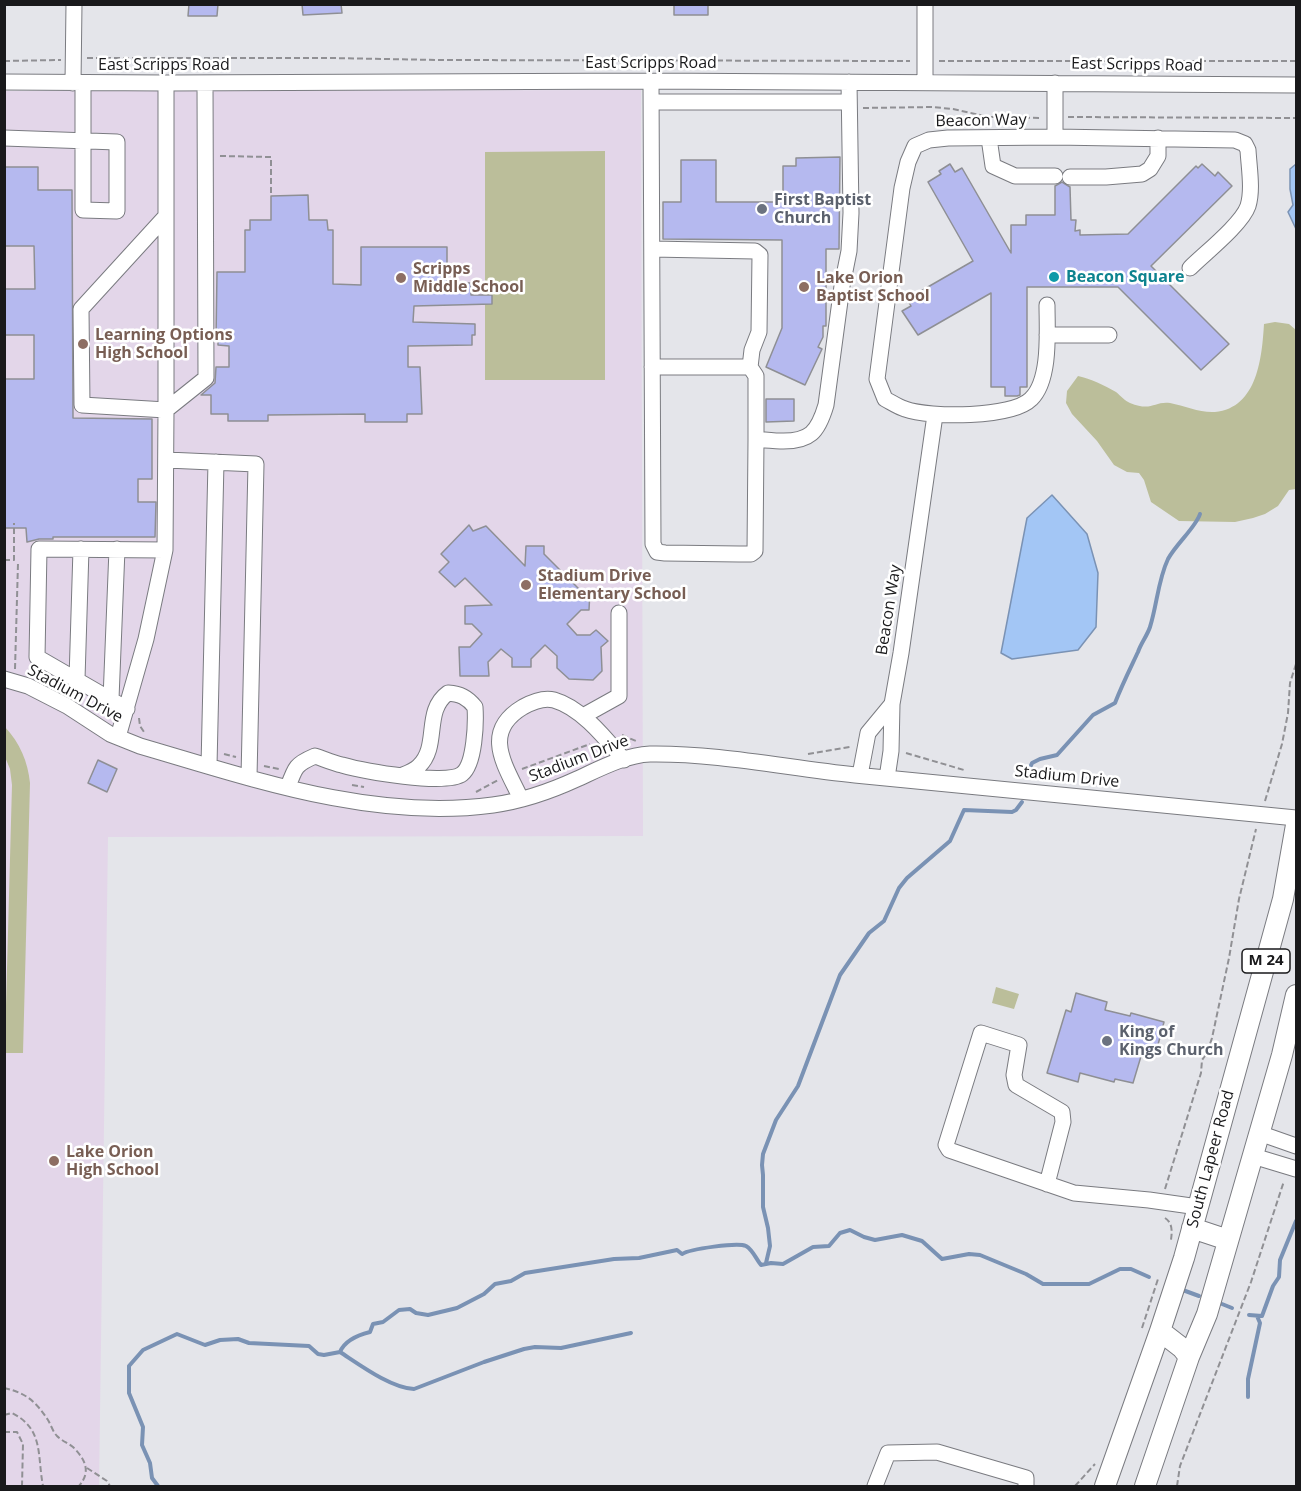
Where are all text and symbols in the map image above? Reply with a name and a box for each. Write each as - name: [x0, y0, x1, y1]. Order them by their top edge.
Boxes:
- street label: East Scripps Road: [585, 53, 717, 73]
- street label: East Scripps Road: [1071, 54, 1203, 76]
- street label: East Scripps Road: [98, 55, 230, 75]
- street label: Beacon Way: [935, 111, 1027, 131]
- place label: First Baptist Church: [774, 190, 871, 228]
- marker: First Baptist Church: [755, 202, 769, 216]
- place label: Scripps Middle School: [413, 259, 524, 297]
- place label: Beacon Square: [1066, 267, 1185, 287]
- place label: Lake Orion Baptist School: [816, 268, 930, 306]
- marker: Beacon Square: [1047, 270, 1061, 284]
- marker: Scripps Middle School: [394, 271, 408, 285]
- marker: Lake Orion Baptist School: [797, 280, 811, 294]
- place label: Learning Options High School: [95, 325, 233, 363]
- marker: Learning Options High School: [76, 337, 90, 351]
- street label: Beacon Way: [872, 563, 906, 657]
- place label: Stadium Drive Elementary School: [538, 566, 686, 604]
- marker: Stadium Drive Elementary School: [519, 578, 533, 592]
- street label: Stadium Drive: [24, 661, 126, 727]
- street label: Stadium Drive: [526, 731, 632, 787]
- street label: Stadium Drive: [1014, 762, 1120, 792]
- road number: M 24: [1242, 949, 1290, 973]
- place label: King of Kings Church: [1119, 1022, 1223, 1060]
- marker: King of Kings Church: [1100, 1034, 1114, 1048]
- street label: South Lapeer Road: [1183, 1088, 1239, 1230]
- place label: Lake Orion High School: [66, 1142, 159, 1180]
- marker: Lake Orion High School: [47, 1154, 61, 1168]

